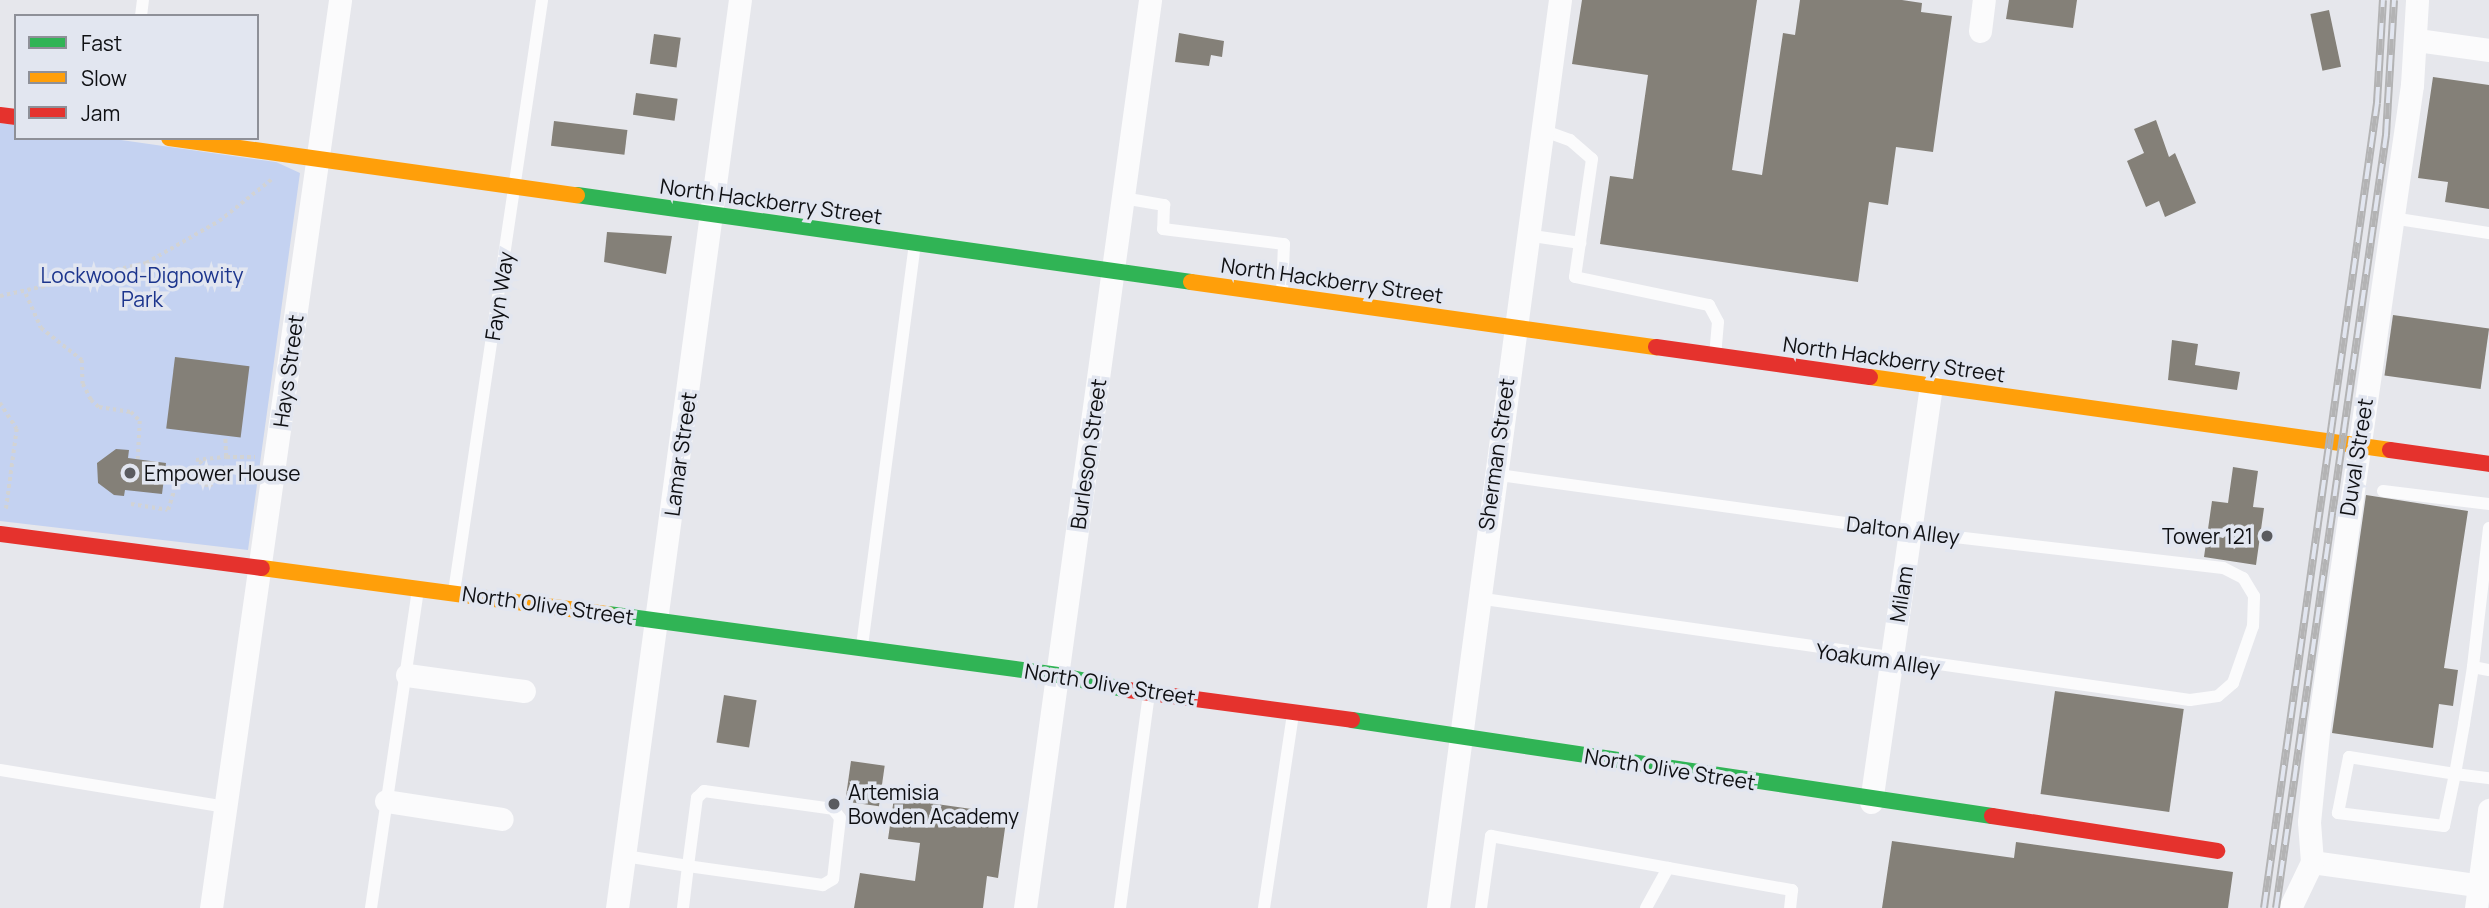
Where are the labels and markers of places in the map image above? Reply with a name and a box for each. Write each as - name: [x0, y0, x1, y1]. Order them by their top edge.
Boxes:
- place label: Empower House: [144, 460, 301, 486]
- marker: Empower House: [122, 465, 138, 481]
- place label: Tower 121: [2162, 523, 2253, 549]
- marker: Tower 121: [2259, 528, 2275, 544]
- place label: Artemisia Bowden Academy: [848, 779, 1019, 829]
- marker: Artemisia Bowden Academy: [826, 796, 842, 812]

